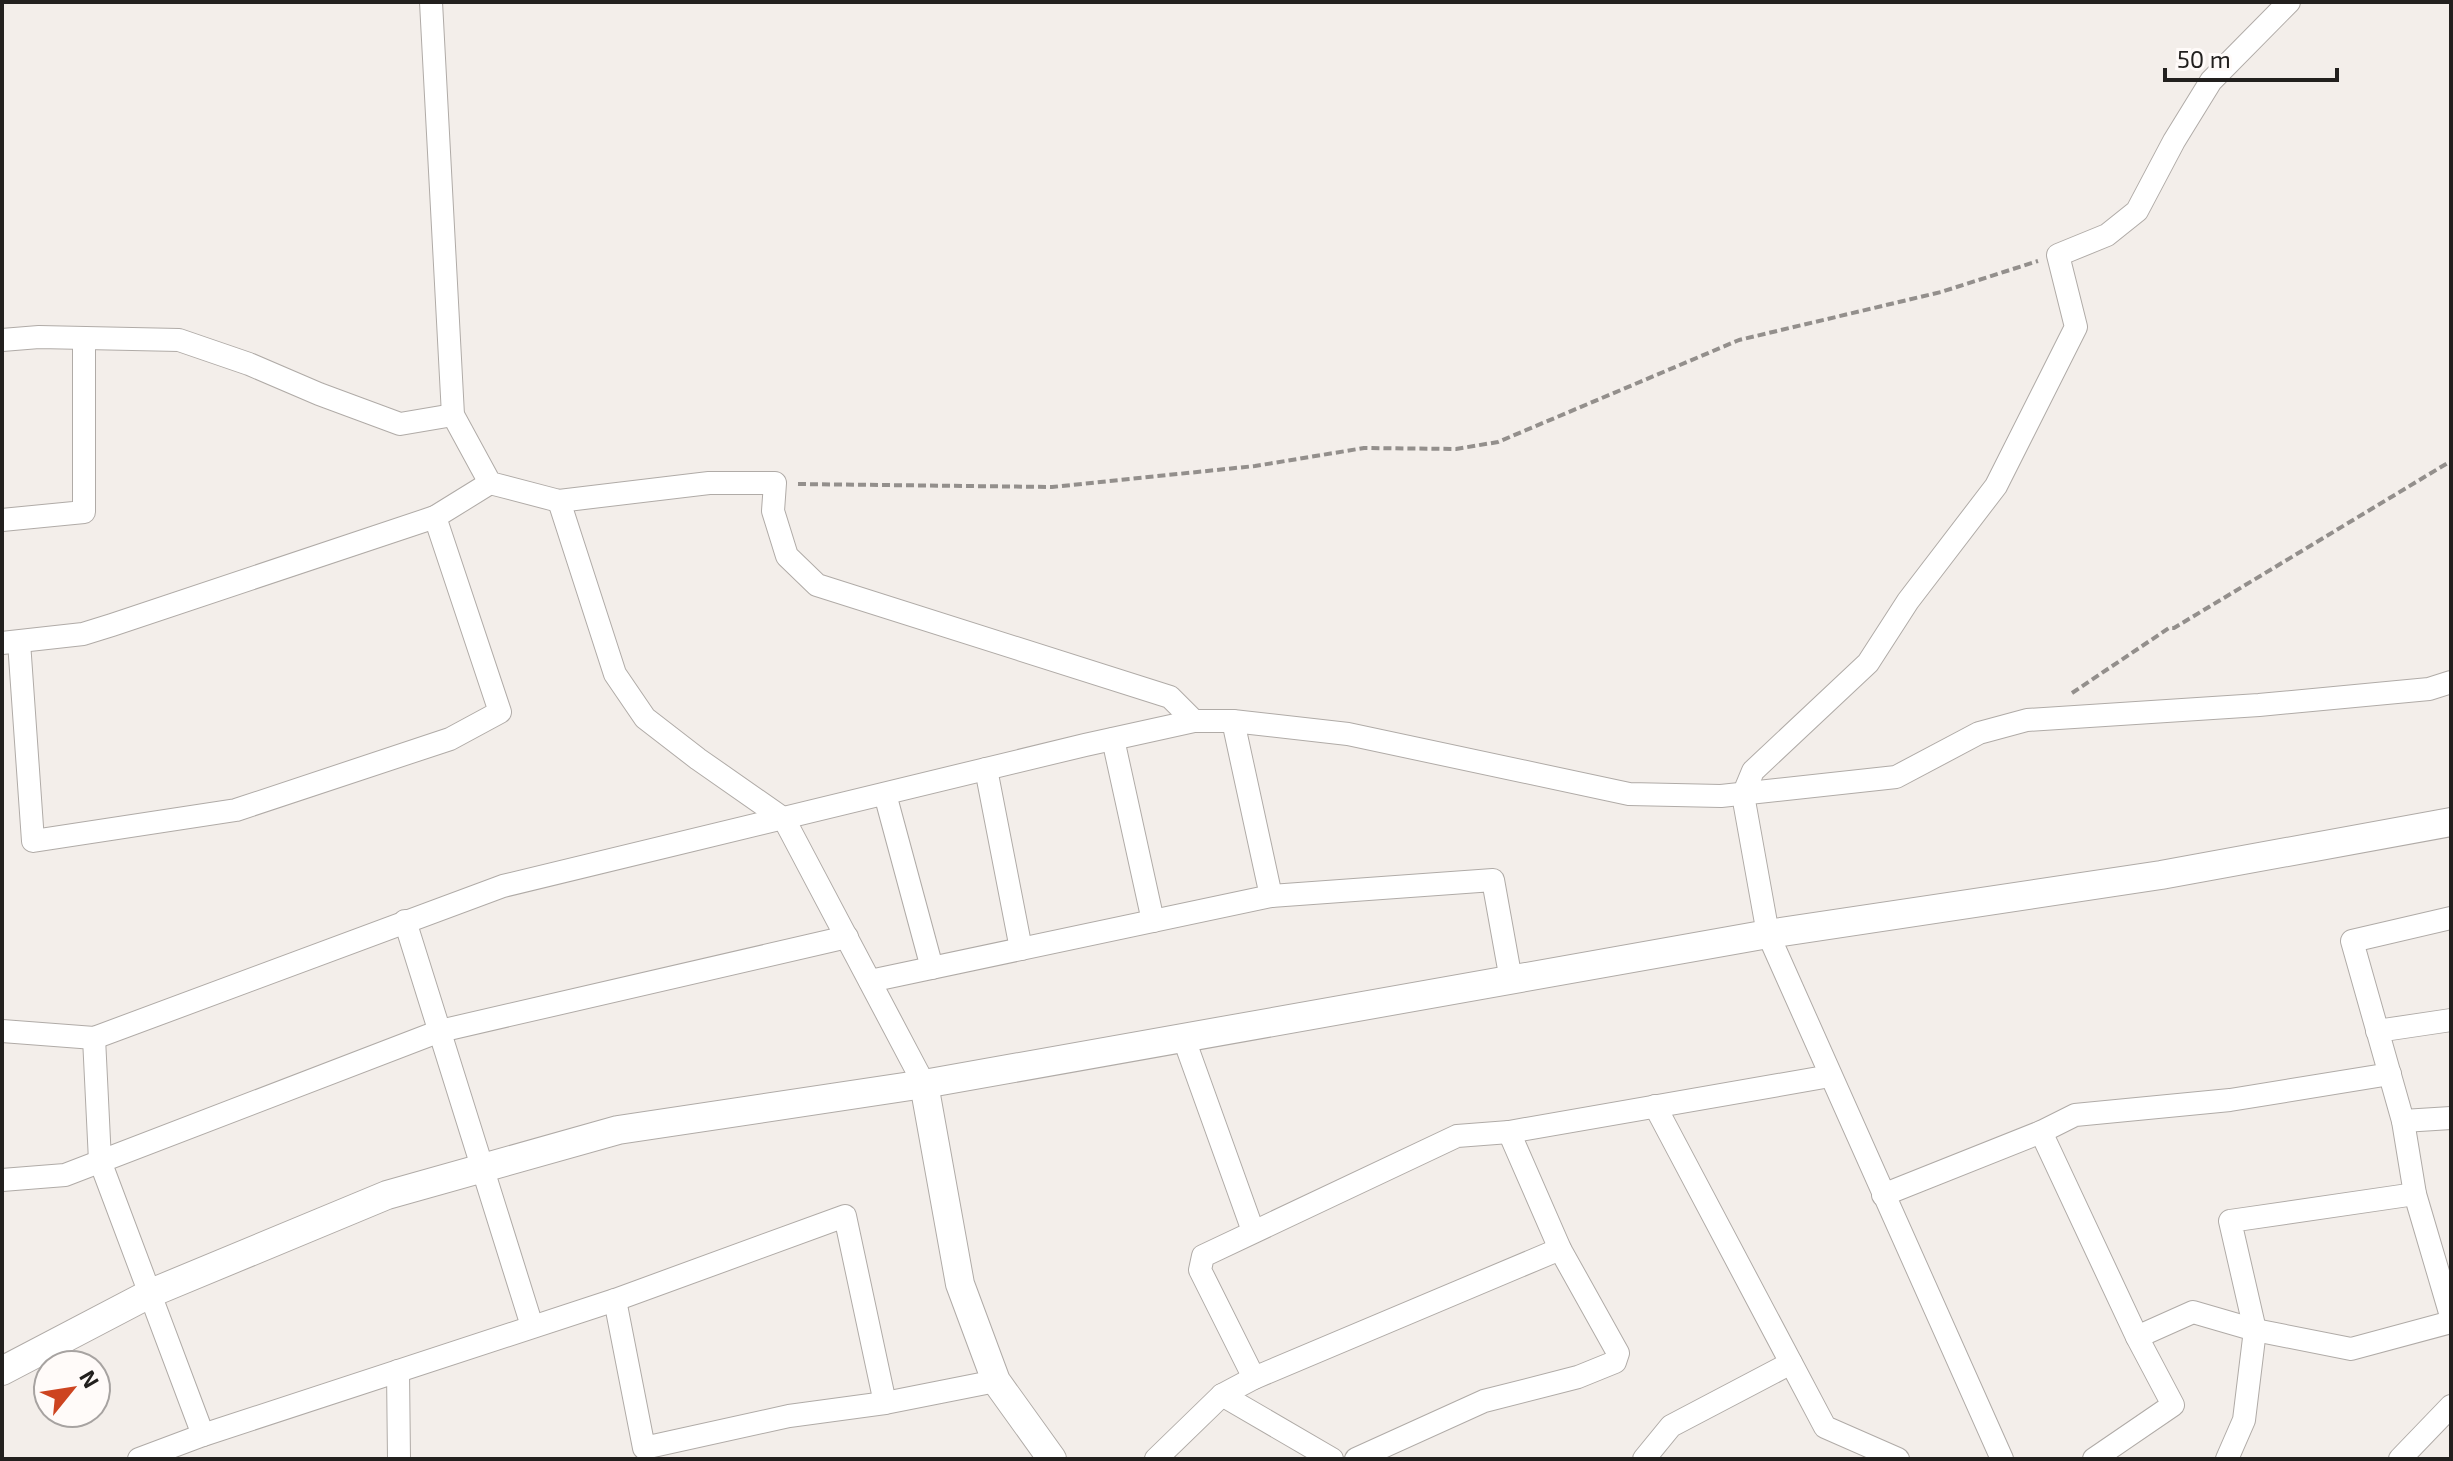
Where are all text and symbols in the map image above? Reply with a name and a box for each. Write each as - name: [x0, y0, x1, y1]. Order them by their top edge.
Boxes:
- scale bar: [2165, 32, 2337, 82]
- text: 50 m: [2177, 44, 2231, 73]
- north arrow: [32, 1349, 112, 1429]
- text: N: [75, 1365, 105, 1392]

